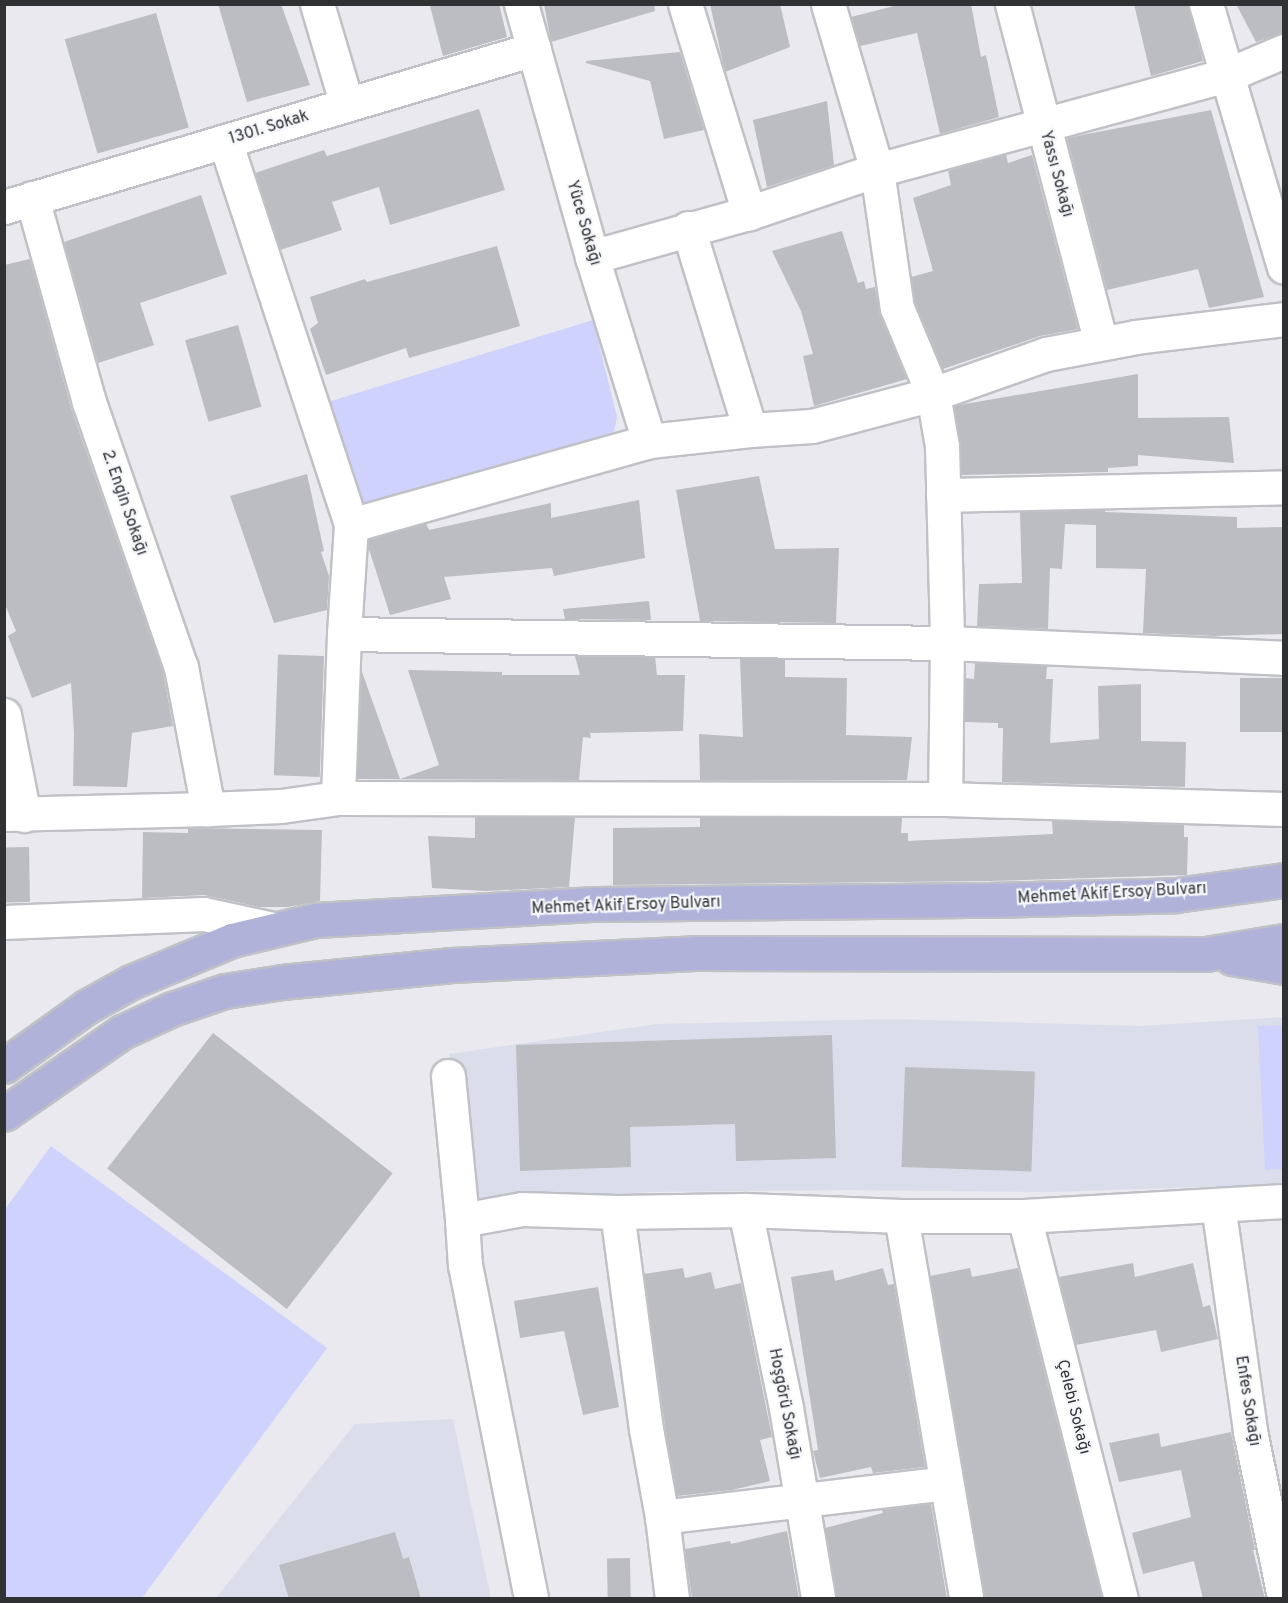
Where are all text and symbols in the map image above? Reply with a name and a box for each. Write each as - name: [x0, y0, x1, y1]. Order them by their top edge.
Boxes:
- street label: 1301. Sokak: [227, 107, 311, 149]
- street label: Yassı Sokağı: [1035, 129, 1077, 219]
- street label: Yüce Sokağı: [562, 178, 604, 268]
- street label: 2. Engin Sokağı: [97, 448, 151, 558]
- street label: Mehmet Akif Ersoy Bulvarı: [1017, 879, 1207, 909]
- street label: Mehmet Akif Ersoy Bulvarı: [531, 893, 721, 919]
- street label: Hoşgörü Sokağı: [764, 1347, 804, 1461]
- street label: Enfes Sokağı: [1230, 1354, 1264, 1448]
- street label: Çelebi Sokağı: [1052, 1358, 1094, 1456]

